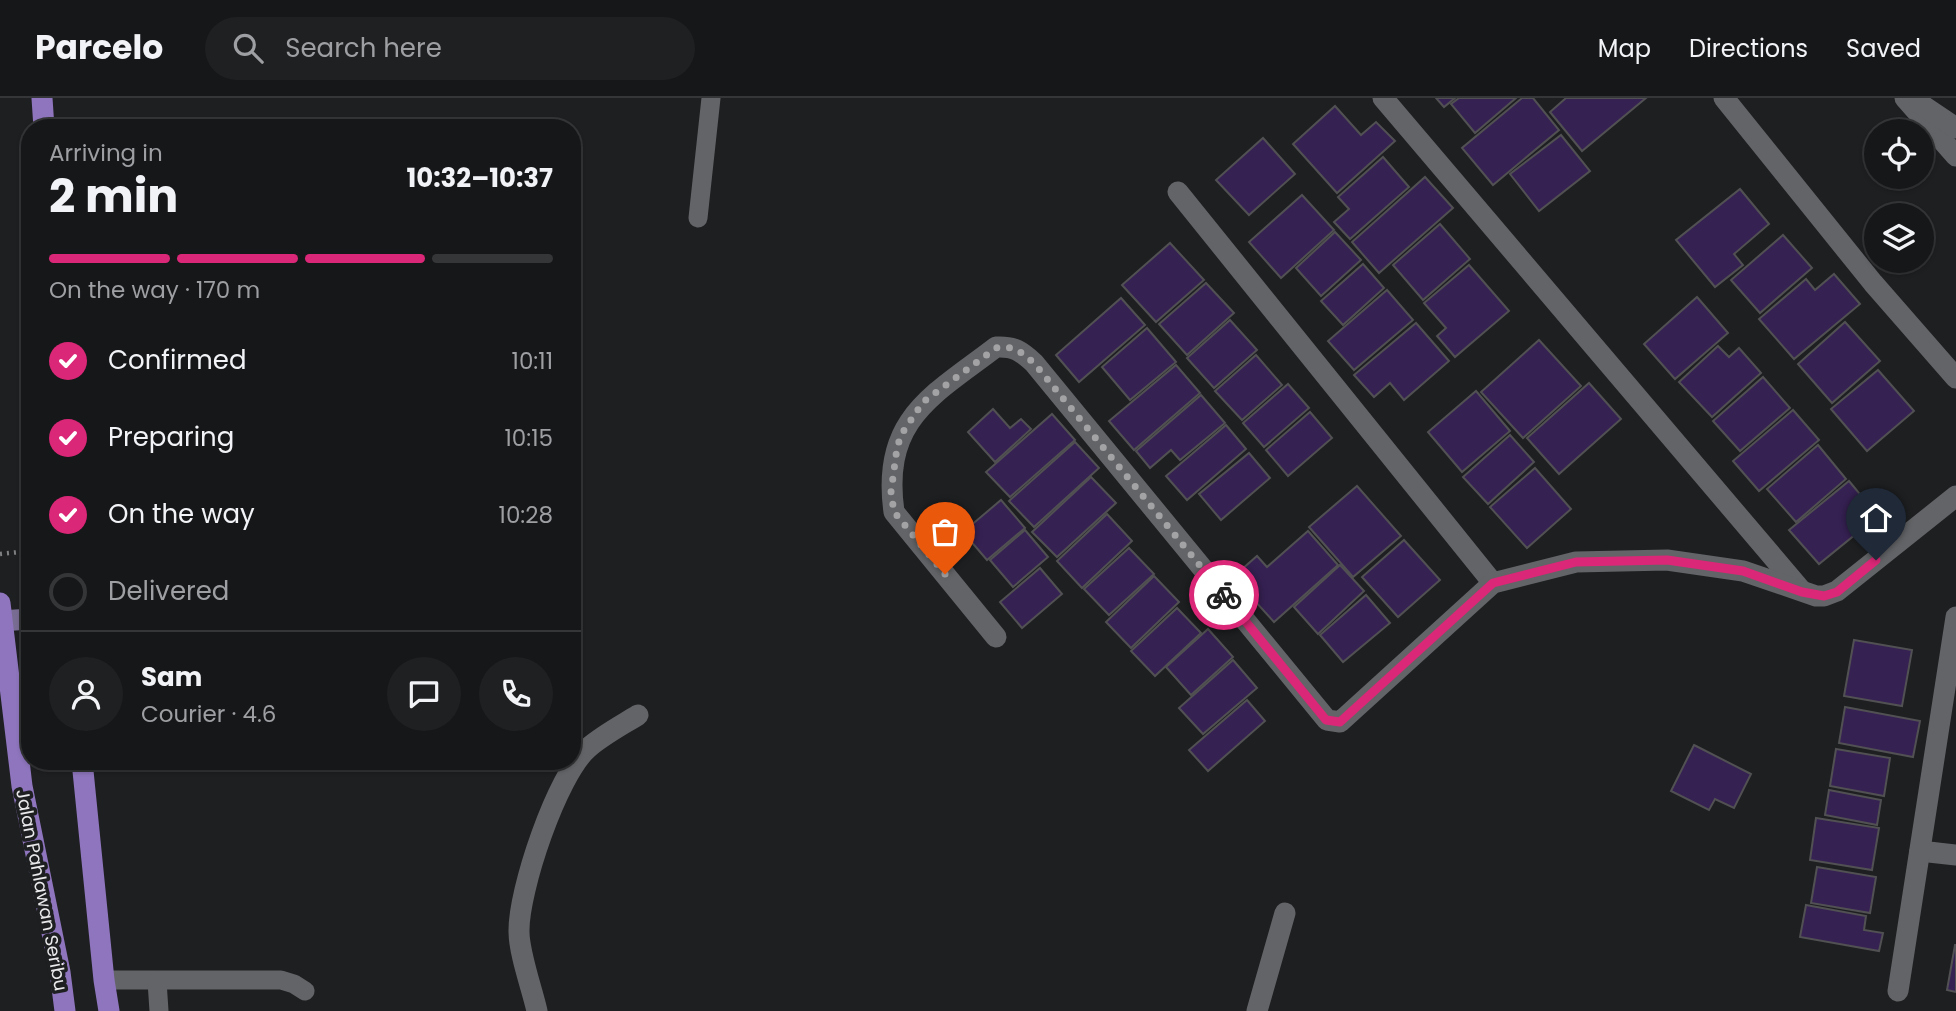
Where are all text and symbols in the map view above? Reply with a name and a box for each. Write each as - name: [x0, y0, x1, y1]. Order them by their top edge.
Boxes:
- search box: [205, 17, 695, 80]
- text: Parcelo: [35, 24, 163, 71]
- icon: search: [229, 29, 267, 67]
- text: Search here: [285, 30, 442, 66]
- text: Map: [1598, 32, 1651, 65]
- text: Directions: [1689, 32, 1808, 65]
- text: Saved: [1846, 32, 1921, 65]
- map controls: [1864, 119, 1934, 273]
- button: locate: [1864, 119, 1934, 189]
- text: Arriving in: [49, 137, 163, 169]
- text: 10:32–10:37: [406, 160, 553, 196]
- text: 2 min: [49, 164, 178, 228]
- button: layers: [1864, 203, 1934, 273]
- text: On the way · 170 m: [49, 274, 260, 306]
- icon: check: [49, 342, 87, 380]
- text: Confirmed: [108, 342, 246, 378]
- text: 10:11: [512, 345, 553, 377]
- icon: check: [49, 419, 87, 457]
- text: Preparing: [108, 419, 234, 455]
- text: 10:15: [504, 422, 553, 454]
- pin: [1846, 488, 1906, 560]
- icon: check: [49, 496, 87, 534]
- text: On the way: [108, 496, 255, 532]
- text: 10:28: [499, 499, 553, 531]
- icon: home: [1857, 499, 1895, 537]
- pin: [915, 502, 975, 574]
- icon: bag: [926, 513, 964, 551]
- courier: [1189, 560, 1259, 630]
- text: Delivered: [108, 573, 229, 609]
- icon: bike: [1205, 576, 1243, 614]
- button: person: [49, 657, 123, 731]
- button: chat: [387, 657, 461, 731]
- button: phone: [479, 657, 553, 731]
- text: Sam: [141, 659, 202, 695]
- text: Courier · 4.6: [141, 698, 276, 730]
- street label: Jalan Pahlawan Seribu: [10, 787, 74, 993]

